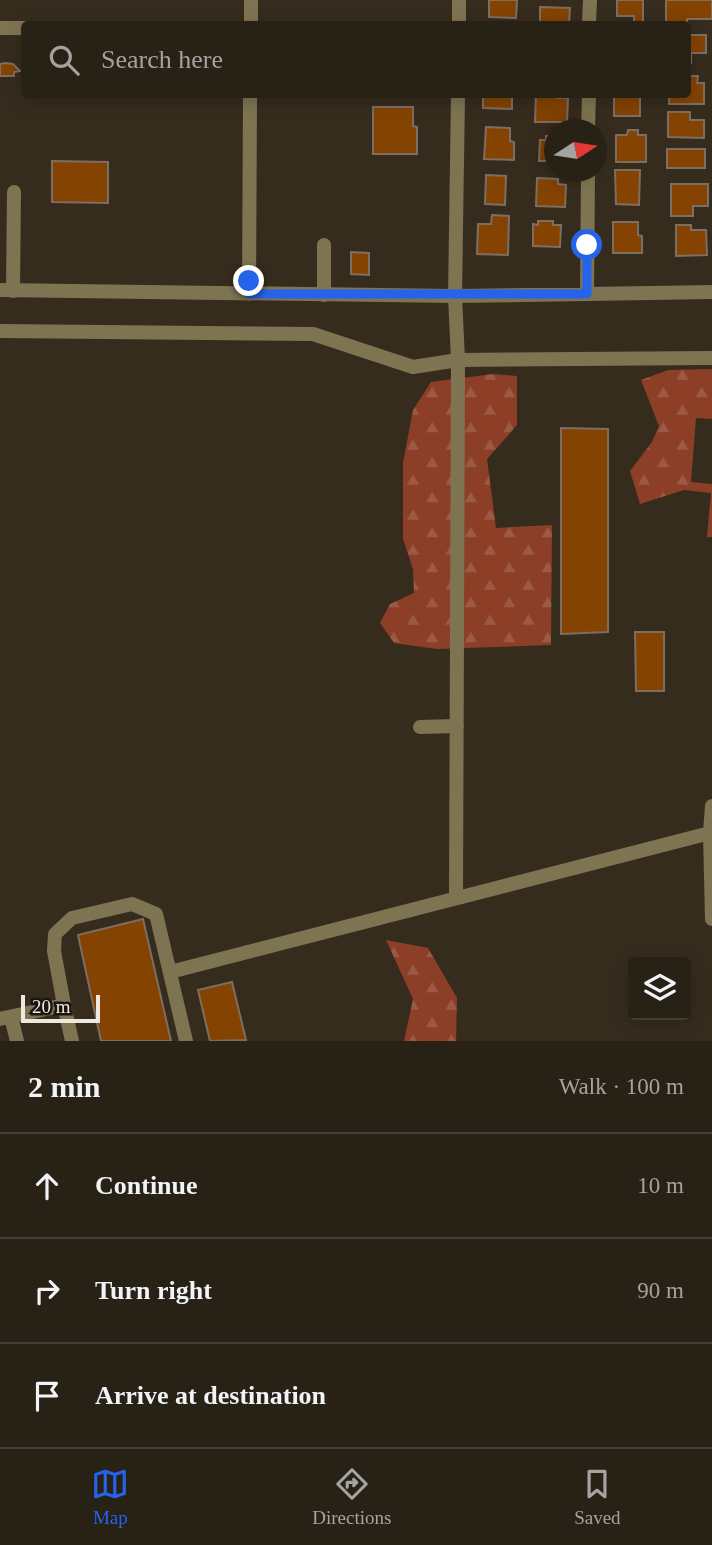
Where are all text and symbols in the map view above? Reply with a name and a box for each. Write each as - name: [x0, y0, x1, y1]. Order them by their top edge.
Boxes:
- search box: [21, 21, 691, 98]
- icon: search: [45, 41, 83, 79]
- text: Search here: [101, 45, 223, 74]
- north arrow: [544, 119, 607, 182]
- route start: [571, 229, 602, 260]
- route end: [233, 265, 264, 296]
- map controls: [628, 957, 691, 1020]
- button: layers: [628, 957, 691, 1020]
- scale bar: [21, 992, 100, 1024]
- text: 20 m: [32, 996, 71, 1017]
- text: 2 min: [28, 1070, 101, 1103]
- text: Walk · 100 m: [559, 1074, 684, 1099]
- icon: ahead: [28, 1167, 66, 1205]
- text: Continue: [95, 1171, 198, 1200]
- text: 10 m: [637, 1173, 684, 1198]
- icon: right: [28, 1272, 66, 1310]
- text: Turn right: [95, 1276, 212, 1305]
- text: 90 m: [637, 1278, 684, 1303]
- icon: arrive: [28, 1377, 66, 1415]
- text: Arrive at destination: [95, 1381, 326, 1410]
- tab: Map: [91, 1465, 129, 1529]
- tab: Directions: [312, 1465, 391, 1529]
- tab: Saved: [574, 1465, 621, 1529]

